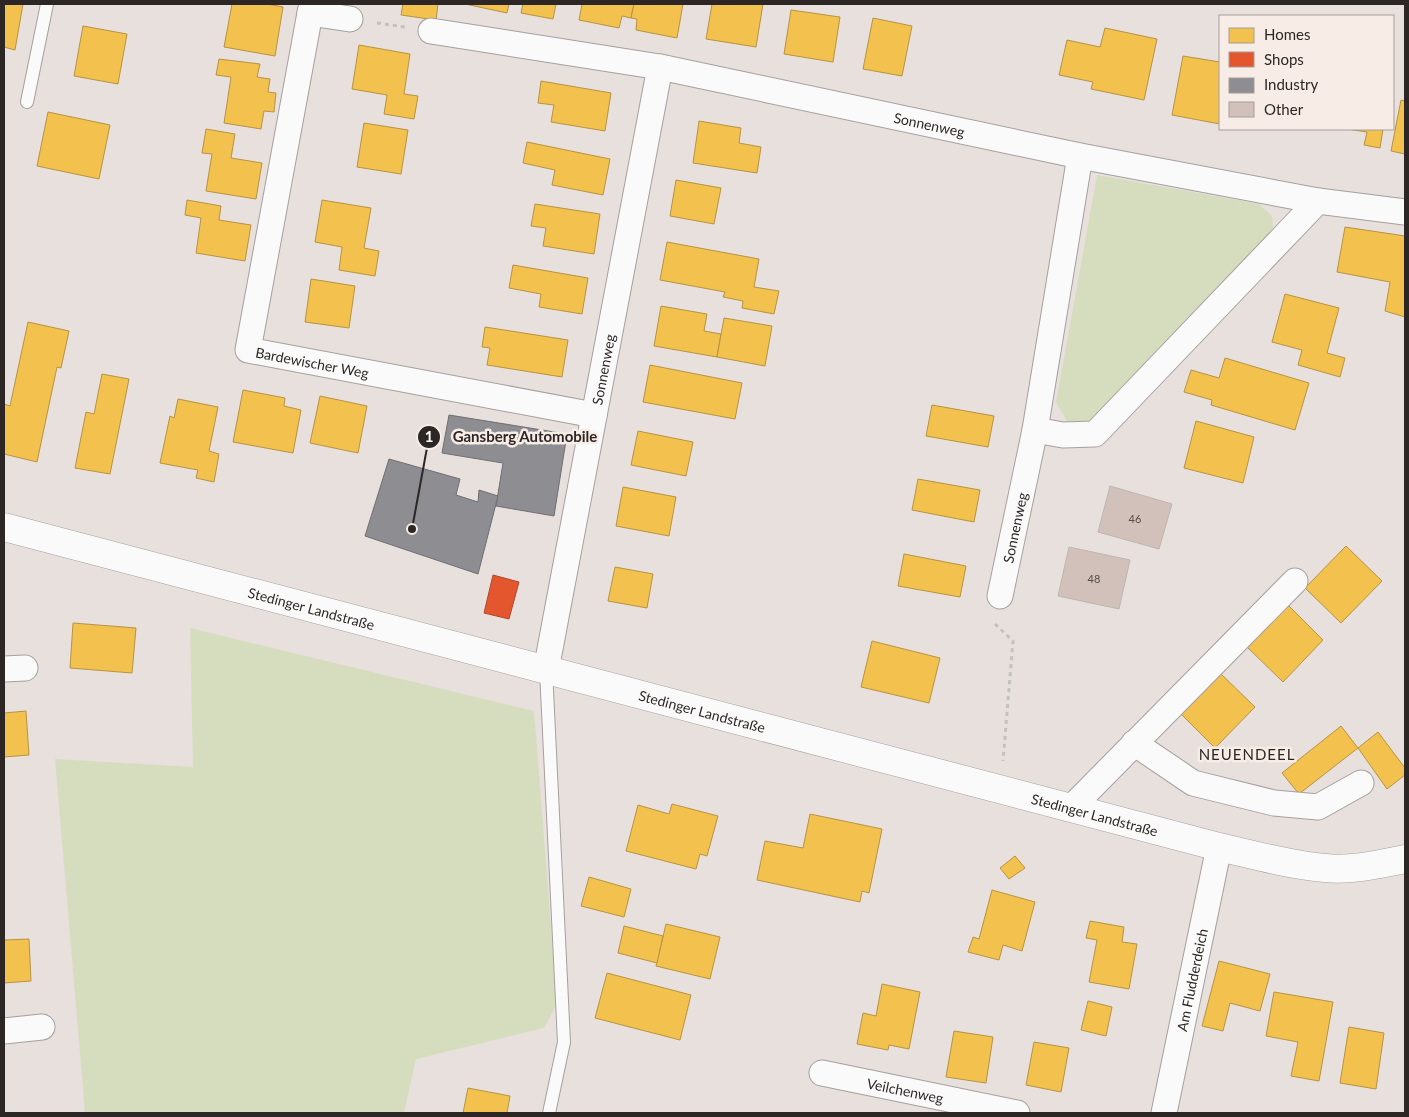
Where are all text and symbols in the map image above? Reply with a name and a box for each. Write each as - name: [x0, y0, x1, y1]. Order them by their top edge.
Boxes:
- legend: [1219, 15, 1394, 130]
- text: Homes: [1264, 25, 1310, 43]
- text: Shops: [1264, 50, 1304, 68]
- text: Industry: [1264, 75, 1319, 93]
- text: Other: [1264, 100, 1304, 118]
- street label: Sonnenweg: [892, 108, 966, 140]
- street label: Sonnenweg: [588, 332, 618, 406]
- street label: Bardewischer Weg: [254, 343, 370, 381]
- callout: Gansberg Automobile: [417, 422, 607, 452]
- text: 1: [425, 427, 433, 445]
- text: Gansberg Automobile: [453, 427, 597, 445]
- street label: Sonnenweg: [999, 491, 1030, 564]
- house number: 46: [1129, 512, 1141, 525]
- house number: 48: [1088, 572, 1100, 585]
- street label: Stedinger Landstraße: [246, 583, 377, 633]
- street label: Stedinger Landstraße: [637, 686, 767, 736]
- district label: NEUENDEEL: [1199, 745, 1295, 763]
- street label: Stedinger Landstraße: [1030, 790, 1160, 839]
- street label: Am Fludderdeich: [1173, 927, 1210, 1033]
- street label: Veilchenweg: [865, 1074, 945, 1106]

